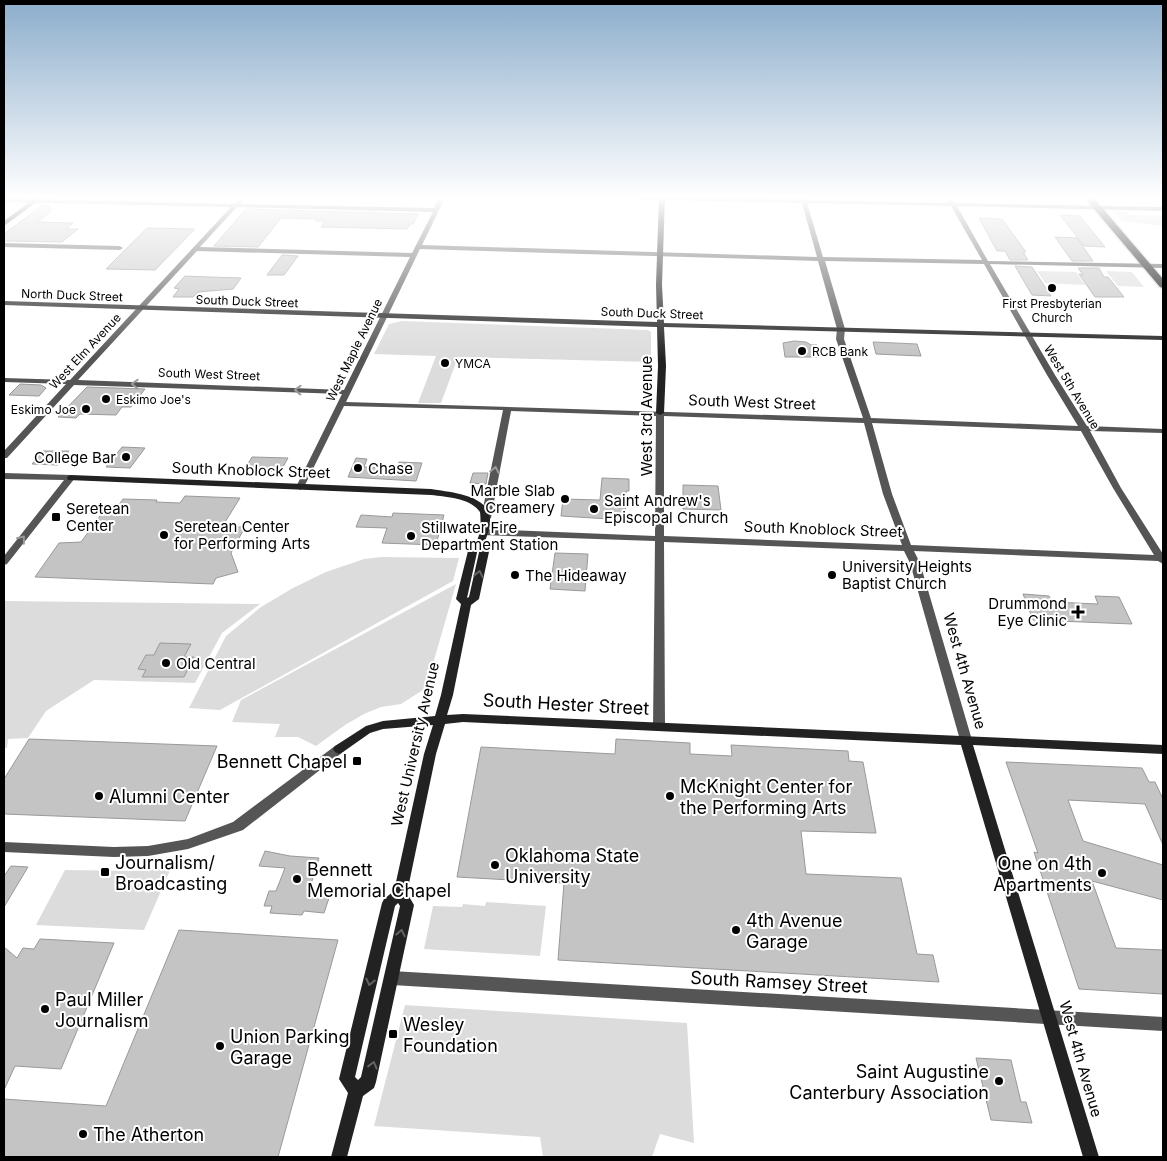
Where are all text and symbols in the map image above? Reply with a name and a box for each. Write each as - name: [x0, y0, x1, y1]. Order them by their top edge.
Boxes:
- marker: First Presbyterian Church: [1046, 282, 1058, 294]
- street label: North Duck Street: [21, 286, 123, 304]
- street label: South Duck Street: [195, 292, 299, 310]
- street label: West Maple Avenue: [323, 296, 385, 404]
- place label: First Presbyterian Church: [1002, 296, 1102, 325]
- street label: South Duck Street: [600, 304, 704, 322]
- street label: West Elm Avenue: [46, 310, 124, 392]
- street label: West 5th Avenue: [1041, 342, 1103, 432]
- place label: RCB Bank: [812, 344, 868, 359]
- marker: RCB Bank: [796, 345, 808, 357]
- place label: YMCA: [455, 356, 491, 371]
- street label: West 3rd Avenue: [637, 356, 656, 476]
- marker: YMCA: [439, 357, 451, 369]
- street label: South West Street: [158, 365, 260, 383]
- one-way arrow: [131, 379, 139, 390]
- one-way arrow: [293, 385, 301, 395]
- street label: South West Street: [688, 390, 816, 414]
- place label: Eskimo Joe's: [116, 392, 191, 407]
- marker: Eskimo Joe's: [100, 393, 112, 405]
- place label: Eskimo Joe: [11, 402, 76, 417]
- marker: Eskimo Joe: [80, 403, 92, 415]
- place label: College Bar: [34, 448, 116, 467]
- marker: College Bar: [120, 451, 132, 463]
- street label: South Knoblock Street: [171, 458, 331, 482]
- place label: Chase: [368, 459, 413, 478]
- marker: Chase: [352, 462, 364, 474]
- one-way arrow: [490, 466, 500, 475]
- place label: Marble Slab Creamery: [471, 481, 556, 517]
- place label: Saint Andrew's Episcopal Church: [604, 491, 728, 527]
- marker: Marble Slab Creamery: [559, 493, 571, 505]
- place label: Seretean Center: [66, 499, 129, 535]
- marker: Saint Andrew's Episcopal Church: [588, 503, 600, 515]
- marker: Seretean Center: [50, 511, 62, 523]
- place label: Seretean Center for Performing Arts: [174, 517, 310, 553]
- street label: South Knoblock Street: [743, 517, 903, 541]
- place label: Stillwater Fire Department Station: [421, 518, 558, 554]
- marker: Seretean Center for Performing Arts: [158, 529, 170, 541]
- marker: Stillwater Fire Department Station: [405, 530, 417, 542]
- one-way arrow: [17, 536, 25, 545]
- place label: University Heights Baptist Church: [842, 557, 972, 593]
- place label: The Hideaway: [525, 566, 627, 585]
- marker: The Hideaway: [509, 569, 521, 581]
- marker: University Heights Baptist Church: [826, 569, 838, 581]
- one-way arrow: [473, 570, 484, 578]
- place label: Drummond Eye Clinic: [988, 594, 1067, 630]
- marker: Drummond Eye Clinic: [1071, 605, 1085, 619]
- street label: West 4th Avenue: [939, 611, 991, 731]
- place label: Old Central: [176, 654, 256, 673]
- marker: Old Central: [160, 657, 172, 669]
- street label: West University Avenue: [387, 660, 443, 828]
- street label: South Hester Street: [482, 689, 650, 719]
- place label: Bennett Chapel: [217, 751, 347, 772]
- marker: Bennett Chapel: [351, 755, 363, 767]
- place label: McKnight Center for the Performing Arts: [680, 776, 853, 818]
- place label: Alumni Center: [109, 786, 230, 807]
- marker: Alumni Center: [93, 790, 105, 802]
- marker: McKnight Center for the Performing Arts: [664, 790, 676, 802]
- place label: Oklahoma State University: [505, 845, 639, 887]
- place label: Journalism/ Broadcasting: [115, 852, 227, 894]
- place label: One on 4th Apartments: [993, 853, 1092, 895]
- place label: Bennett Memorial Chapel: [307, 859, 451, 901]
- marker: Oklahoma State University: [489, 859, 501, 871]
- marker: Journalism/ Broadcasting: [99, 866, 111, 878]
- marker: One on 4th Apartments: [1096, 867, 1108, 879]
- marker: Bennett Memorial Chapel: [291, 873, 303, 885]
- place label: 4th Avenue Garage: [746, 910, 842, 952]
- marker: 4th Avenue Garage: [730, 924, 742, 936]
- one-way arrow: [395, 929, 406, 938]
- street label: South Ramsey Street: [690, 967, 868, 997]
- one-way arrow: [365, 977, 376, 986]
- place label: Paul Miller Journalism: [55, 989, 149, 1031]
- street label: West 4th Avenue: [1055, 999, 1107, 1119]
- marker: Paul Miller Journalism: [39, 1003, 51, 1015]
- place label: Wesley Foundation: [403, 1014, 498, 1056]
- place label: Union Parking Garage: [230, 1026, 349, 1068]
- marker: Wesley Foundation: [387, 1028, 399, 1040]
- marker: Union Parking Garage: [214, 1040, 226, 1052]
- one-way arrow: [367, 1061, 377, 1069]
- place label: Saint Augustine Canterbury Association: [789, 1061, 989, 1103]
- marker: Saint Augustine Canterbury Association: [993, 1075, 1005, 1087]
- place label: The Atherton: [93, 1124, 204, 1145]
- marker: The Atherton: [77, 1128, 89, 1140]

